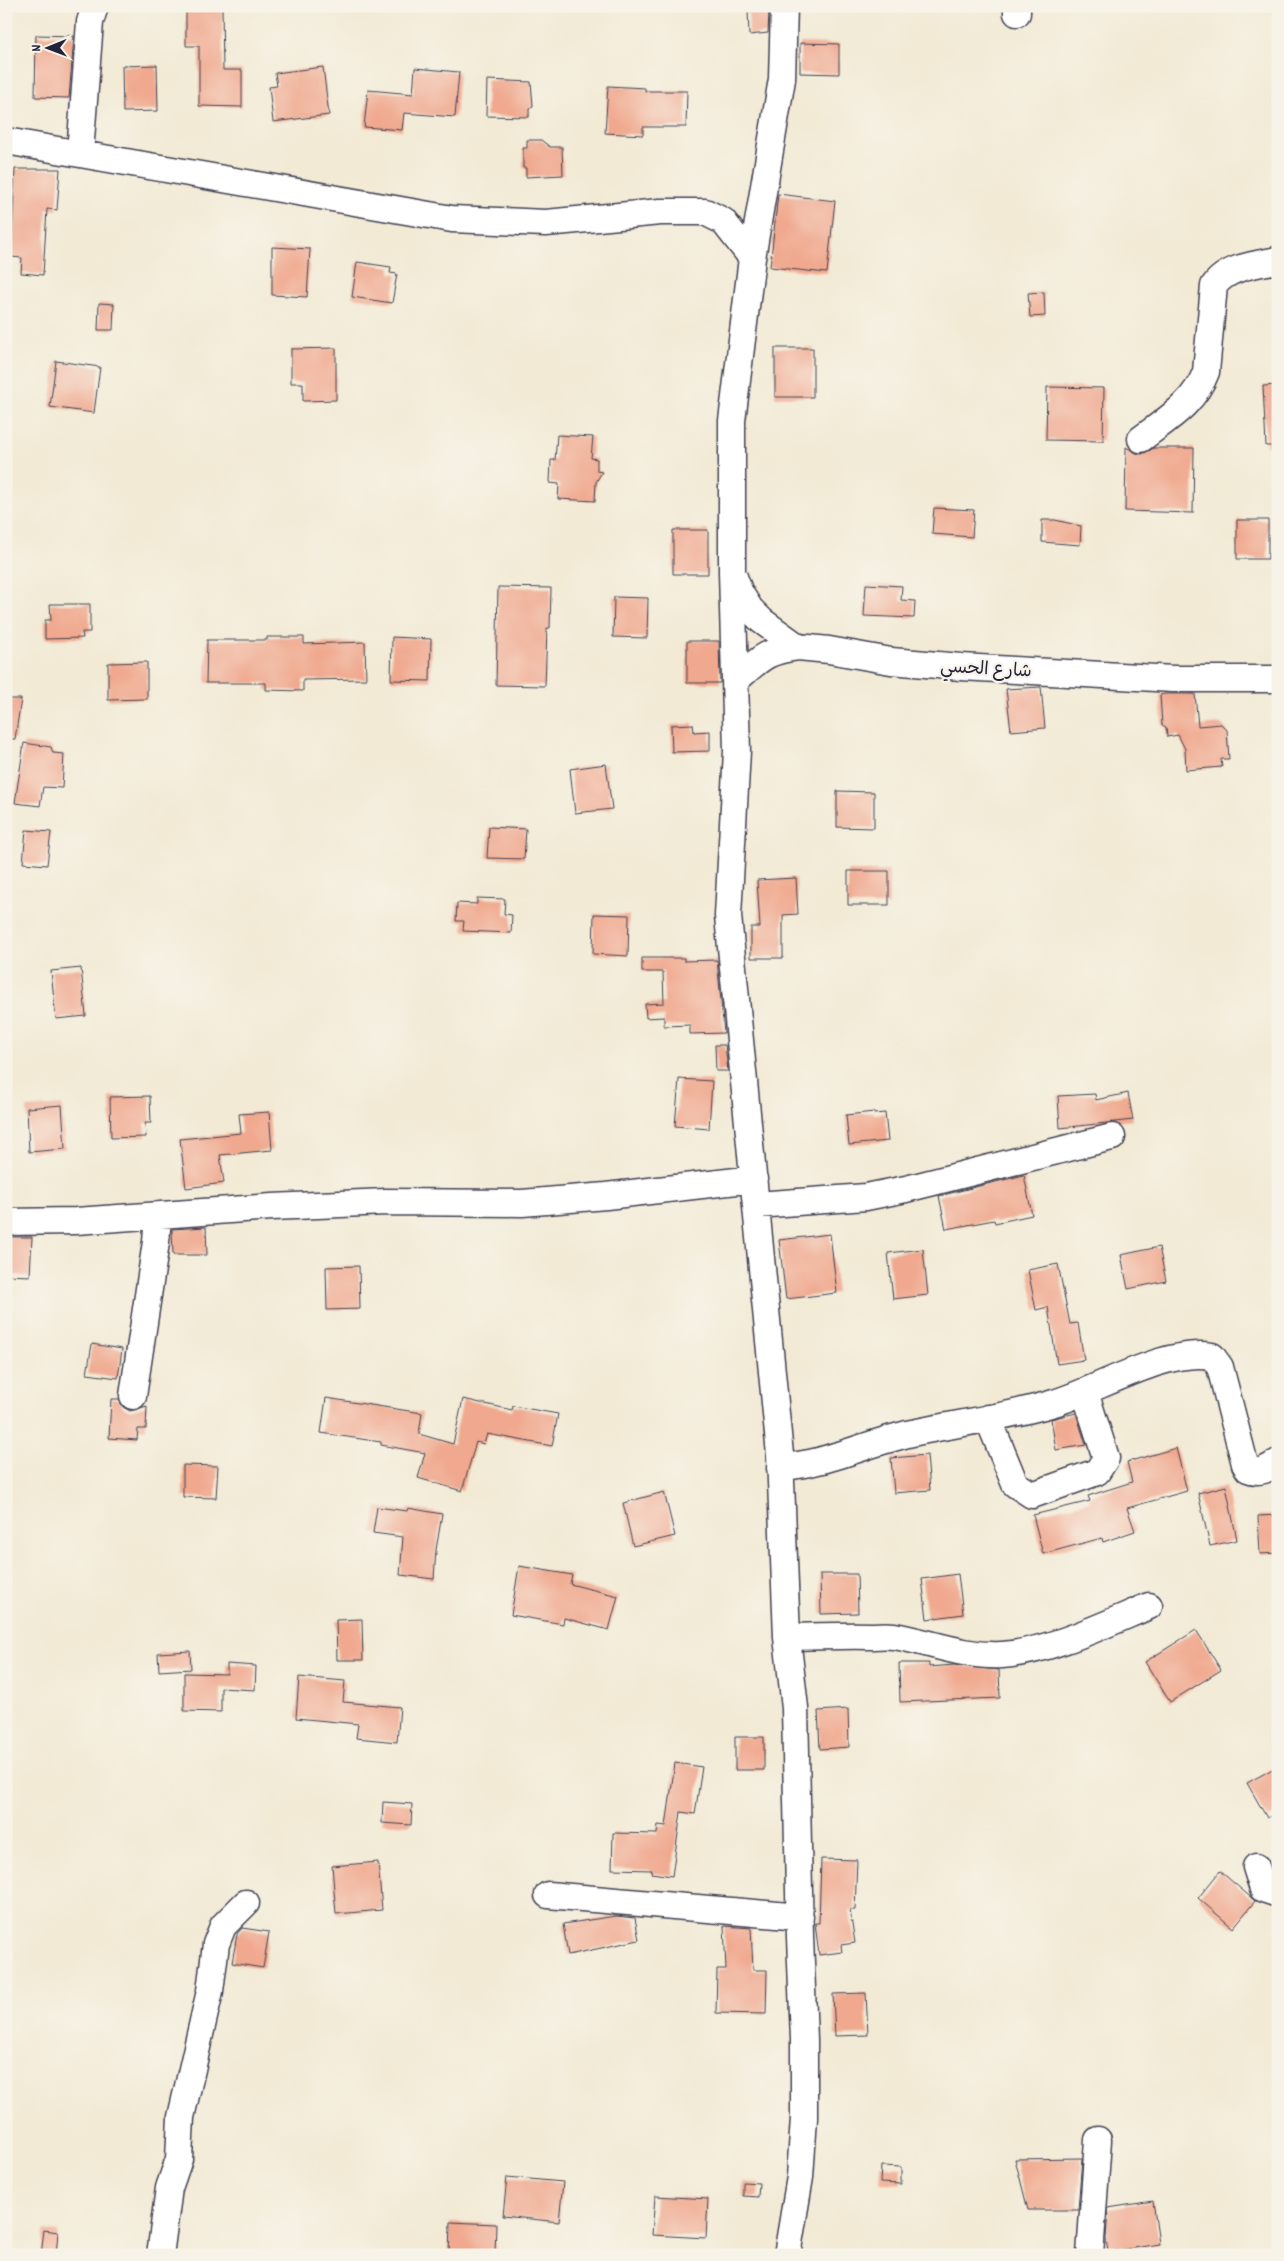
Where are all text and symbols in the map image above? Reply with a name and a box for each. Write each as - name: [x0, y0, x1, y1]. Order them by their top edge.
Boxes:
- north arrow: [22, 22, 72, 72]
- text: N: [27, 44, 47, 52]
- street label: شارع الحسي: [939, 656, 1032, 686]

